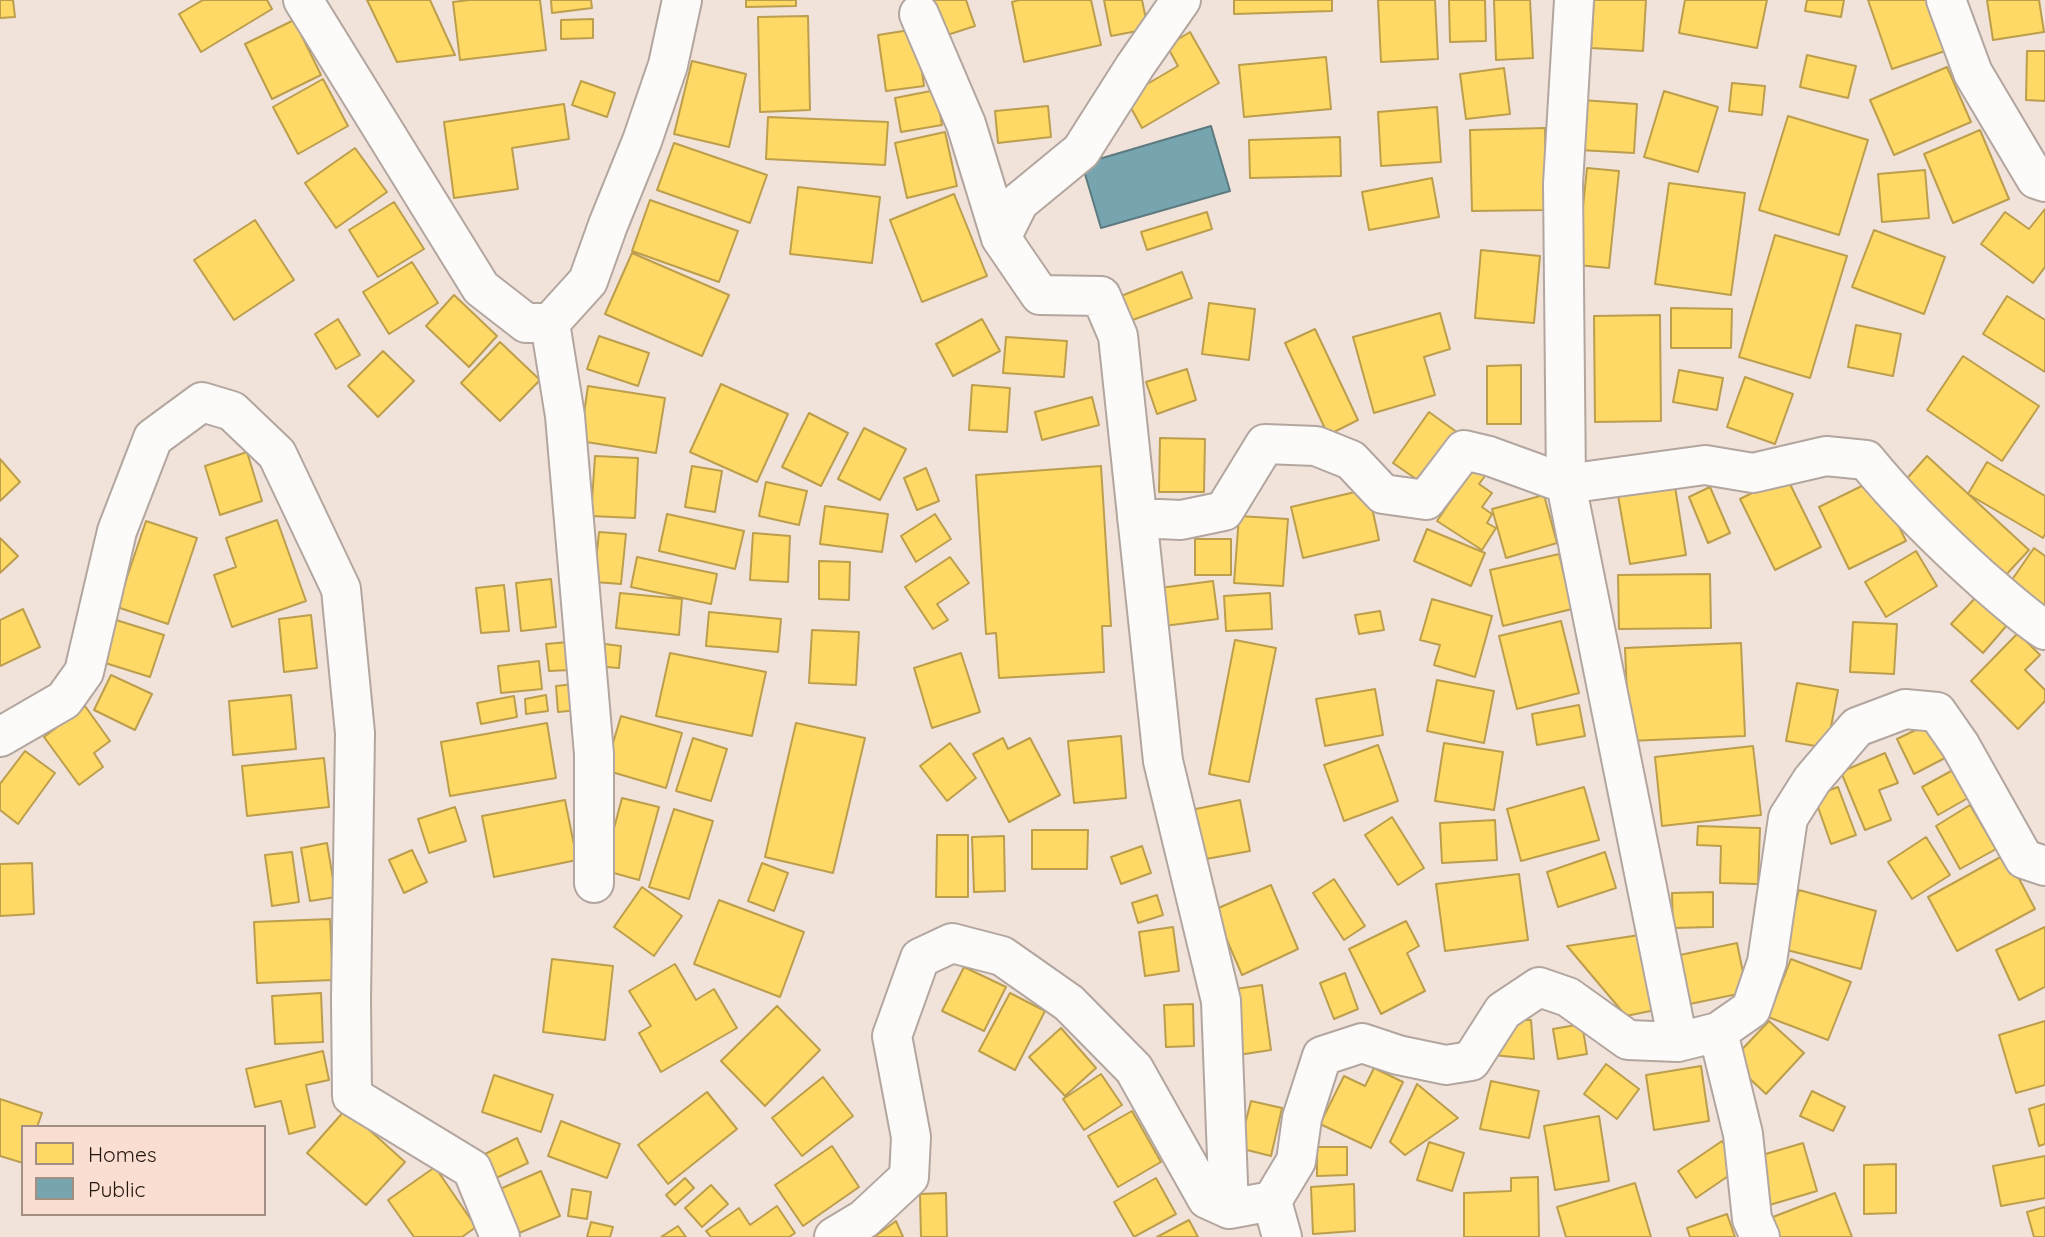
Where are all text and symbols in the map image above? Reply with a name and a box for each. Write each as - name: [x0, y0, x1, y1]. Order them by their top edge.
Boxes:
- legend: [21, 1125, 266, 1216]
- text: Homes: [88, 1141, 157, 1167]
- text: Public: [88, 1176, 145, 1202]

